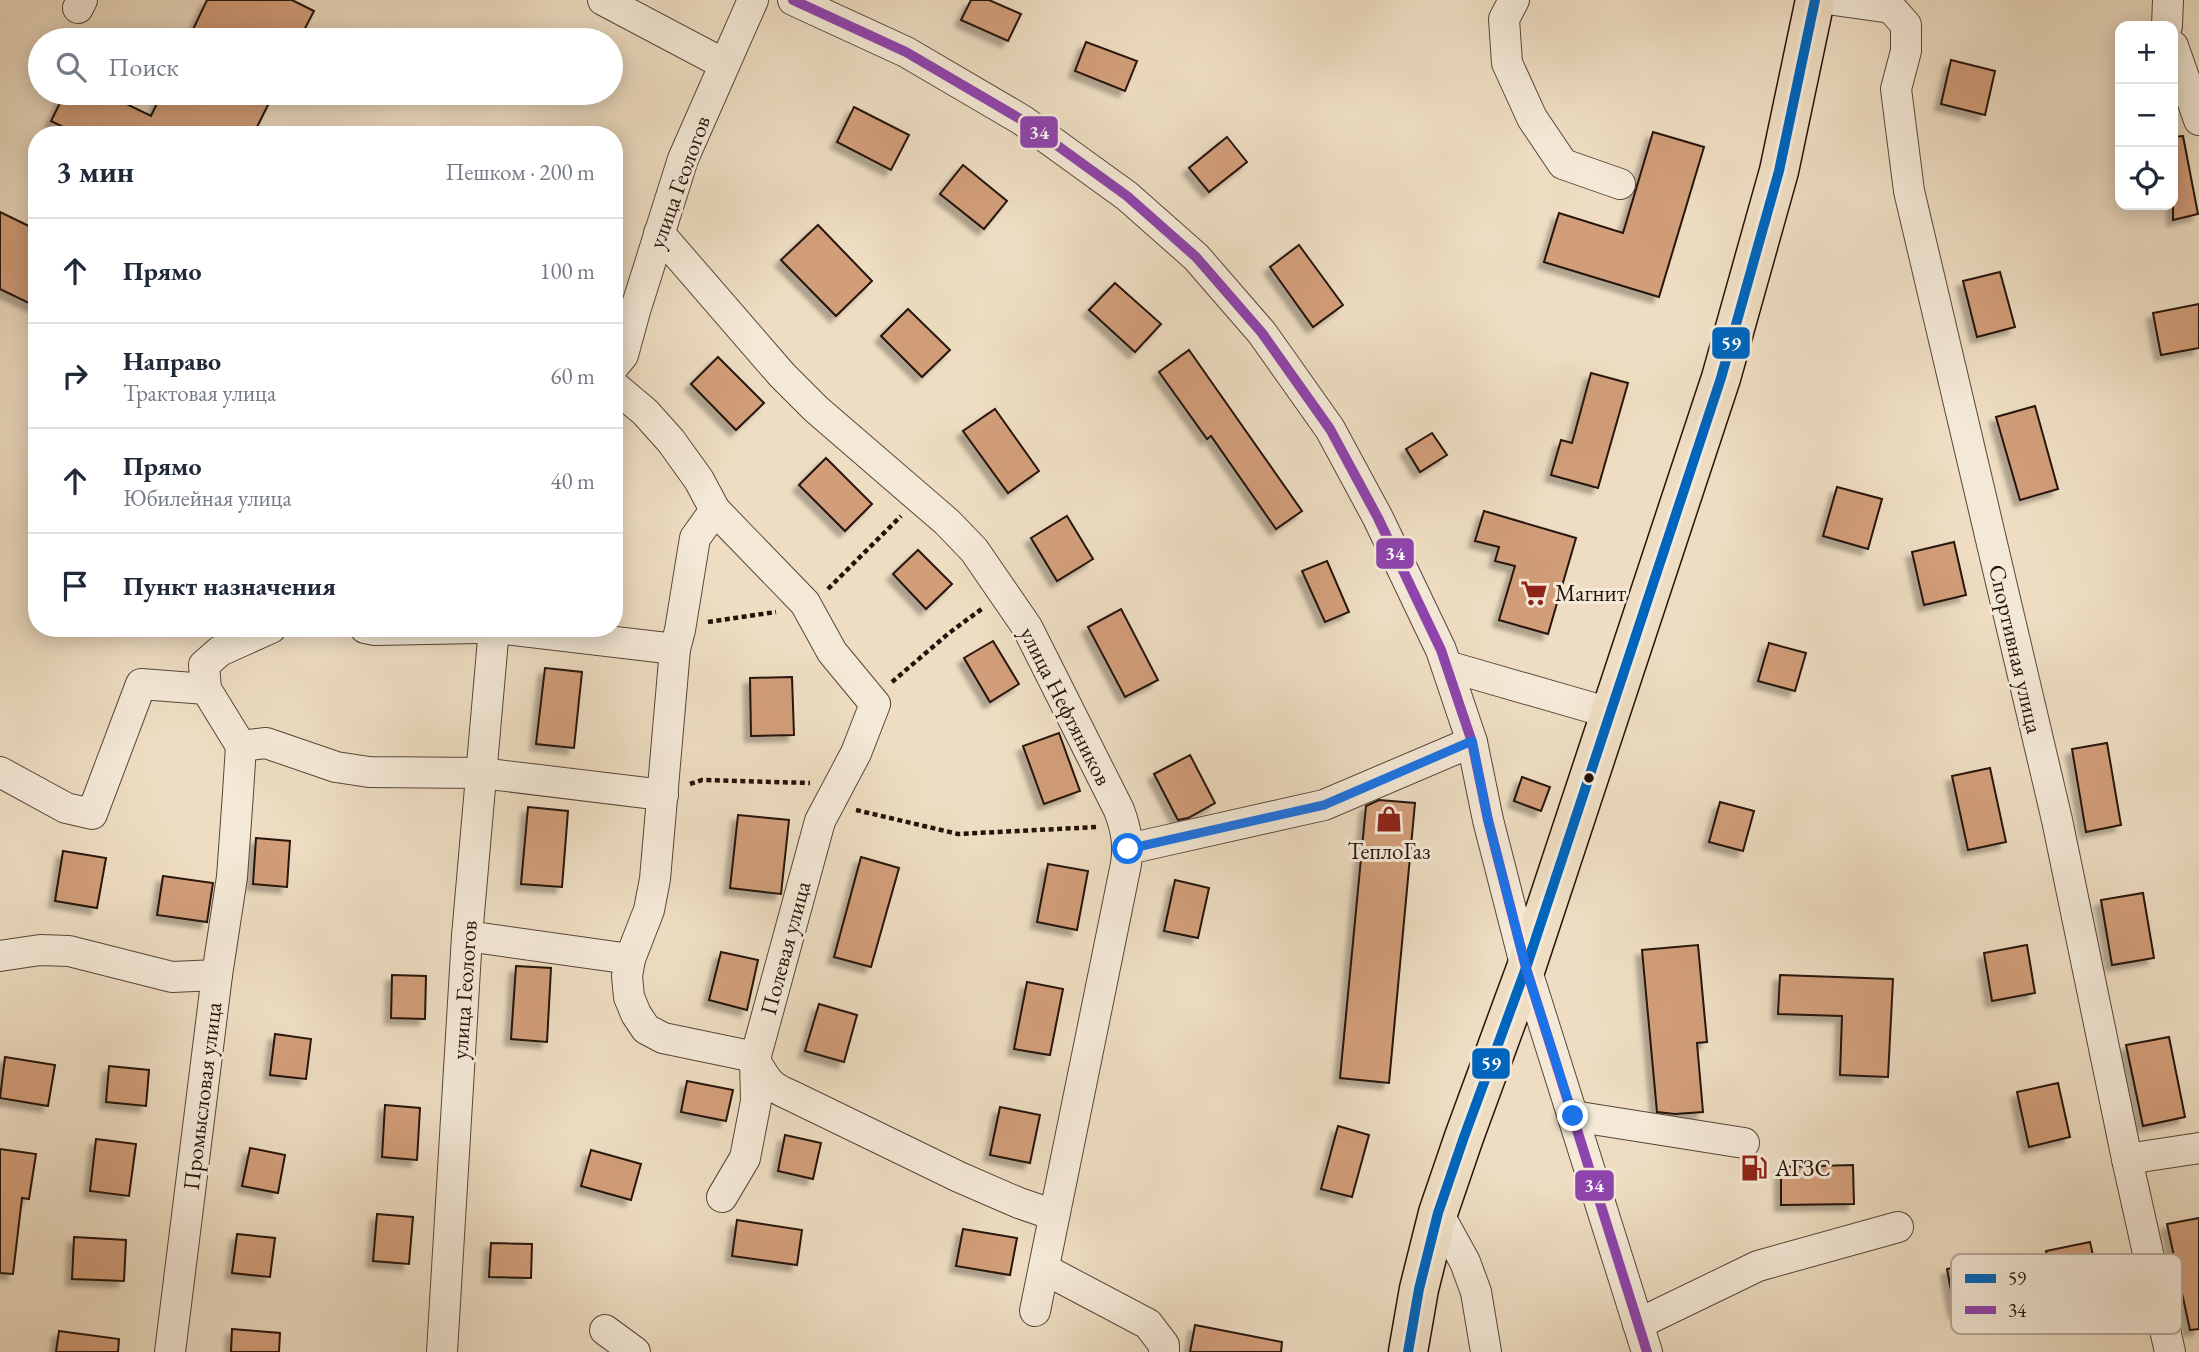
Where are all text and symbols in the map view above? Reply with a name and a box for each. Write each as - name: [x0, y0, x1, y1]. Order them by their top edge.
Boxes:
- map controls: [2115, 21, 2178, 210]
- button: +: [2115, 21, 2178, 84]
- search box: [28, 28, 623, 105]
- icon: search: [52, 48, 90, 86]
- text: Поиск: [108, 50, 179, 84]
- button: −: [2115, 84, 2178, 147]
- street label: улица Геологов: [641, 111, 717, 253]
- line badge: 34: [1019, 115, 1059, 149]
- text: 34: [1029, 120, 1050, 145]
- button: locate: [2115, 147, 2178, 210]
- text: 3 мин: [56, 152, 134, 191]
- text: Пешком · 200 m: [446, 157, 595, 187]
- icon: ahead: [56, 252, 94, 290]
- text: Прямо: [123, 254, 202, 288]
- text: 100 m: [539, 256, 595, 286]
- line badge: 59: [1711, 326, 1751, 360]
- text: 59: [1721, 331, 1741, 356]
- text: Направо: [123, 344, 221, 378]
- icon: right: [56, 357, 94, 395]
- text: 60 m: [550, 361, 595, 391]
- text: Трактовая улица: [123, 378, 276, 408]
- text: Прямо: [123, 449, 202, 483]
- icon: ahead: [56, 462, 94, 500]
- text: 40 m: [550, 466, 595, 496]
- text: Юбилейная улица: [123, 483, 292, 513]
- line badge: 34: [1375, 537, 1415, 570]
- text: 34: [1385, 541, 1406, 566]
- street label: Спортивная улица: [1982, 562, 2050, 737]
- icon: arrive: [56, 567, 94, 605]
- text: Пункт назначения: [123, 569, 336, 603]
- supermarket icon: Магнит: [1519, 578, 1549, 608]
- place label: Магнит: [1555, 578, 1627, 608]
- street label: улица Нефтяников: [1013, 622, 1119, 791]
- unlabelled marker: [1582, 771, 1596, 785]
- shop icon: ТеплоГаз: [1374, 804, 1404, 834]
- route start: [1112, 833, 1143, 864]
- place label: ТеплоГаз: [1347, 836, 1431, 866]
- street label: Полевая улица: [753, 877, 817, 1018]
- street label: улица Геологов: [444, 919, 484, 1061]
- street label: Промысловая улица: [176, 999, 229, 1192]
- line badge: 59: [1471, 1047, 1511, 1080]
- text: 59: [1481, 1051, 1501, 1076]
- route end: [1557, 1100, 1588, 1131]
- fuel station icon: АГЗС: [1739, 1153, 1769, 1183]
- place label: АГЗС: [1774, 1153, 1831, 1183]
- line badge: 34: [1574, 1169, 1615, 1202]
- text: 34: [1584, 1173, 1605, 1198]
- legend: [1951, 1254, 2182, 1334]
- text: 59: [2008, 1266, 2026, 1291]
- text: 34: [2008, 1298, 2027, 1323]

